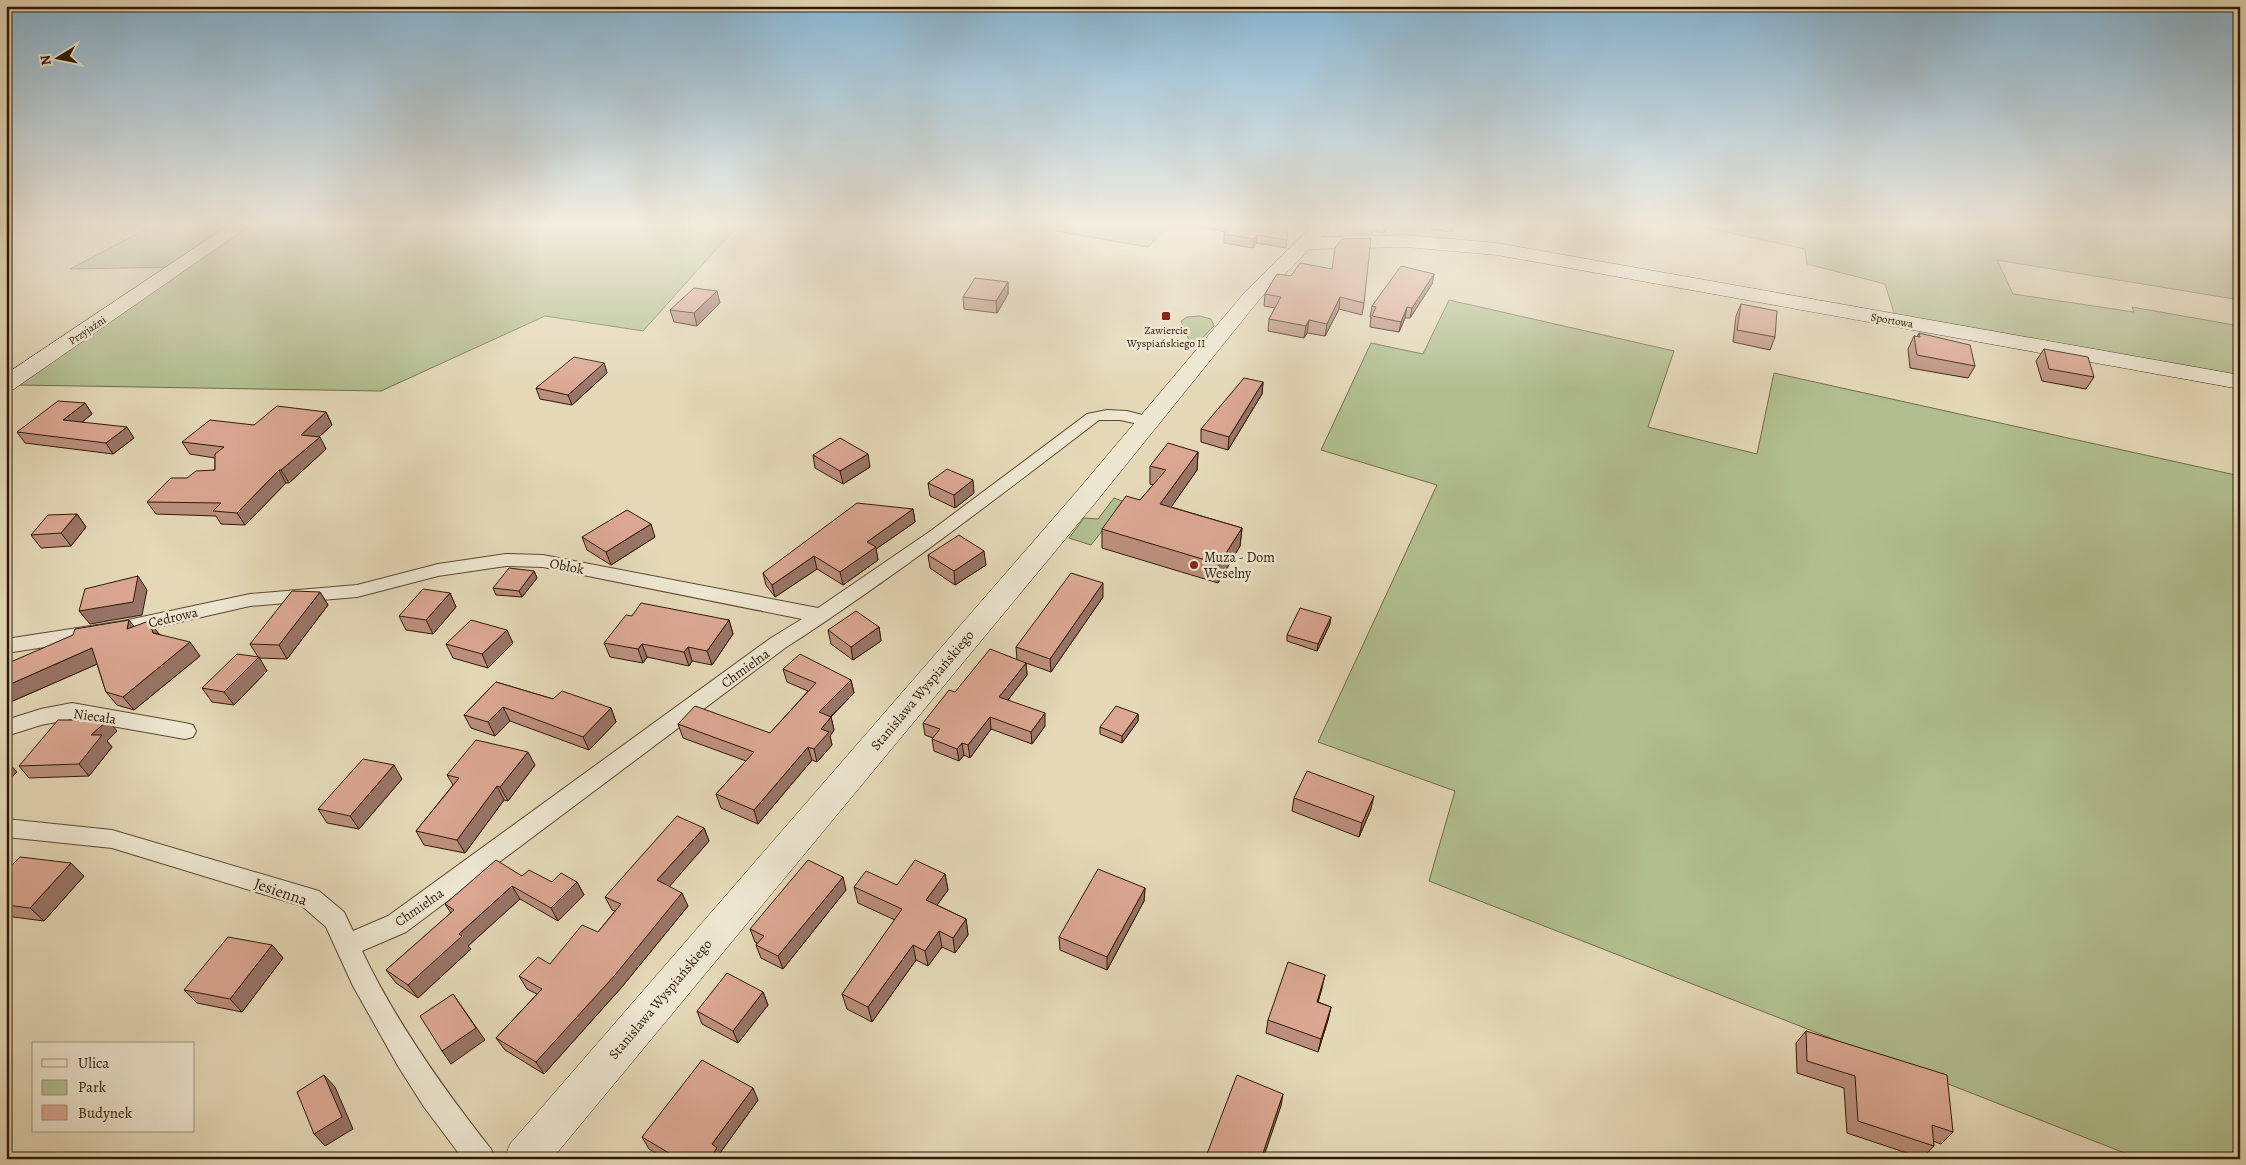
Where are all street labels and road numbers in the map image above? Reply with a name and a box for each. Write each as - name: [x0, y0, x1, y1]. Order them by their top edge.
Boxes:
- street label: Sportowa: [1869, 309, 1915, 332]
- street label: Przyjaźni: [66, 312, 109, 348]
- street label: Obłok: [548, 554, 586, 579]
- street label: Cedrowa: [146, 602, 200, 632]
- street label: Stanisława Wyspiańskiego: [866, 626, 978, 755]
- street label: Chmielna: [717, 644, 774, 692]
- street label: Niecała: [72, 704, 118, 729]
- street label: Jesienna: [251, 873, 311, 911]
- street label: Chmielna: [391, 883, 448, 931]
- street label: Stanisława Wyspiańskiego: [604, 935, 716, 1064]

